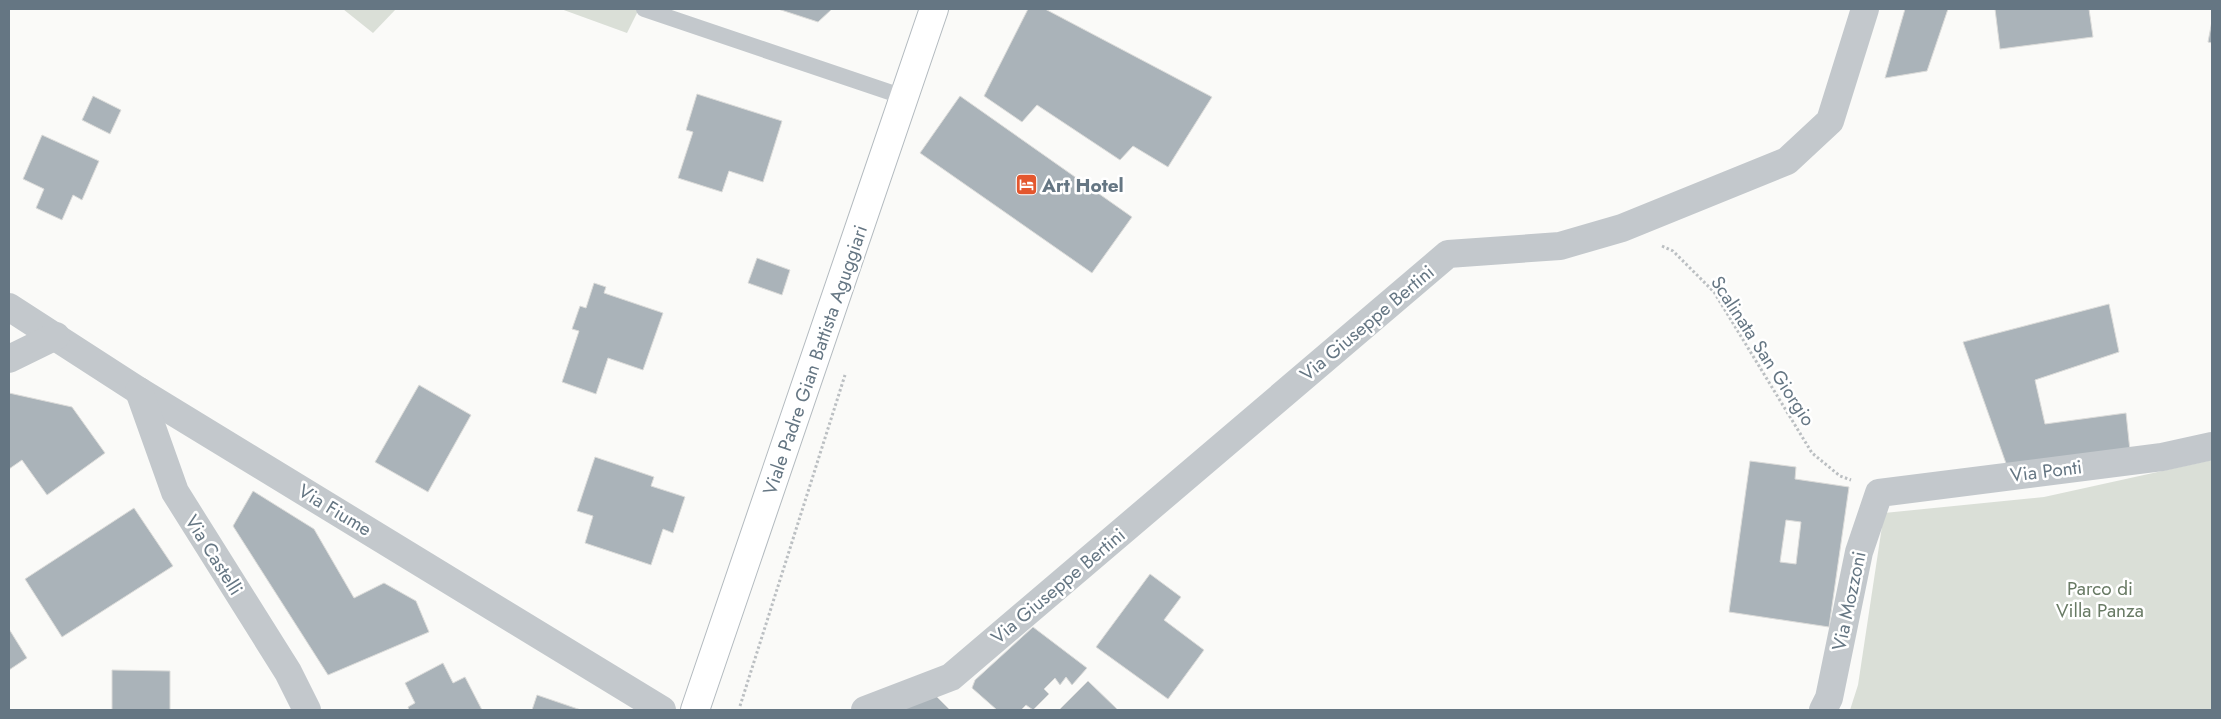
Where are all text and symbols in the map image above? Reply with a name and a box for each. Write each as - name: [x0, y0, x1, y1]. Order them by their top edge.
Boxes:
- place label: Art Hotel: [1041, 172, 1124, 199]
- hotel icon: Art Hotel: [1014, 173, 1038, 197]
- street label: Viale Padre Gian Battista Aguggiari: [756, 221, 874, 499]
- street label: Via Giuseppe Bertini: [1294, 259, 1440, 387]
- street label: Scalinata San Giorgio: [1704, 271, 1822, 431]
- street label: Via Ponti: [2009, 453, 2083, 489]
- street label: Via Fiume: [293, 477, 377, 543]
- street label: Via Castelli: [179, 510, 249, 600]
- street label: Via Giuseppe Bertini: [985, 522, 1131, 650]
- street label: Via Mozzoni: [1825, 549, 1873, 653]
- park label: Parco di Villa Panza: [2056, 575, 2144, 624]

